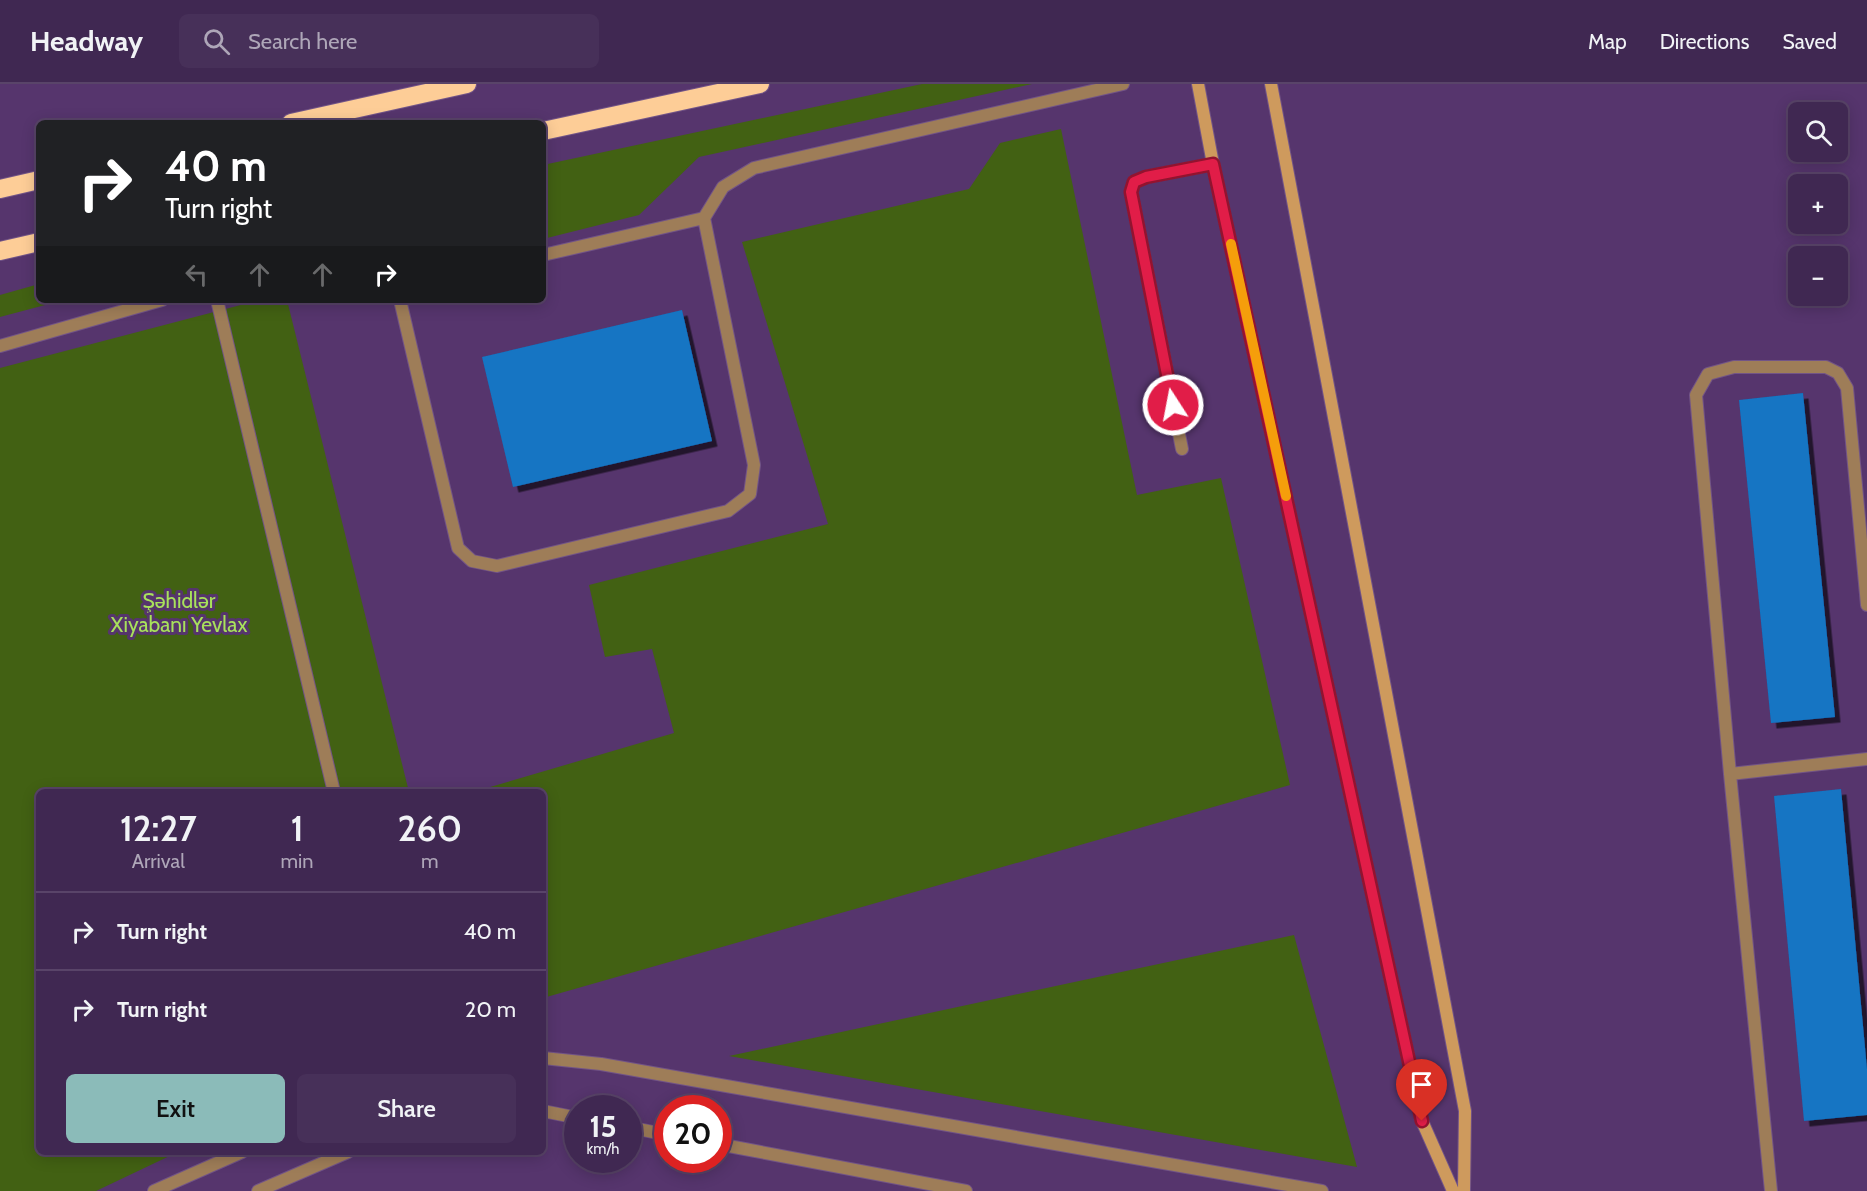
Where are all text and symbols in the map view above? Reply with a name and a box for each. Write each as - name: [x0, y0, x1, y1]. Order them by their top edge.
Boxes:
- search box: [179, 14, 599, 68]
- text: Headway: [30, 24, 143, 58]
- icon: search: [200, 25, 233, 58]
- text: Search here: [248, 28, 357, 55]
- text: Map: [1588, 29, 1627, 54]
- text: Directions: [1660, 29, 1749, 54]
- text: Saved: [1782, 29, 1837, 54]
- map controls: [1788, 102, 1848, 306]
- button: search: [1788, 102, 1848, 162]
- text: 40 m: [165, 140, 267, 192]
- icon: right: [66, 144, 144, 222]
- button: +: [1788, 174, 1848, 234]
- text: Turn right: [165, 192, 272, 225]
- button: −: [1788, 246, 1848, 306]
- icon: left: [180, 258, 213, 291]
- icon: ahead: [243, 258, 276, 291]
- icon: ahead: [306, 258, 339, 291]
- icon: right: [369, 258, 402, 291]
- position arrow: [1141, 373, 1205, 437]
- park label: Şəhidlər Xiyabanı Yevlax: [111, 588, 247, 637]
- text: 12:27: [120, 806, 197, 850]
- text: 1: [291, 806, 303, 850]
- text: 260: [397, 806, 462, 850]
- text: Arrival: [132, 849, 185, 873]
- text: min: [281, 849, 314, 873]
- text: m: [421, 849, 439, 873]
- icon: right: [66, 915, 99, 948]
- text: Turn right: [117, 918, 207, 945]
- text: 40 m: [464, 918, 516, 945]
- icon: right: [66, 993, 99, 1026]
- text: Turn right: [117, 996, 207, 1023]
- text: 20 m: [465, 996, 516, 1023]
- pin: [1396, 1059, 1447, 1121]
- icon: arrive: [1405, 1068, 1438, 1101]
- button: Exit: [66, 1074, 285, 1143]
- button: Share: [297, 1074, 516, 1143]
- speed limit sign: 20: [654, 1095, 732, 1173]
- text: 15: [589, 1108, 617, 1145]
- text: km/h: [587, 1140, 619, 1158]

